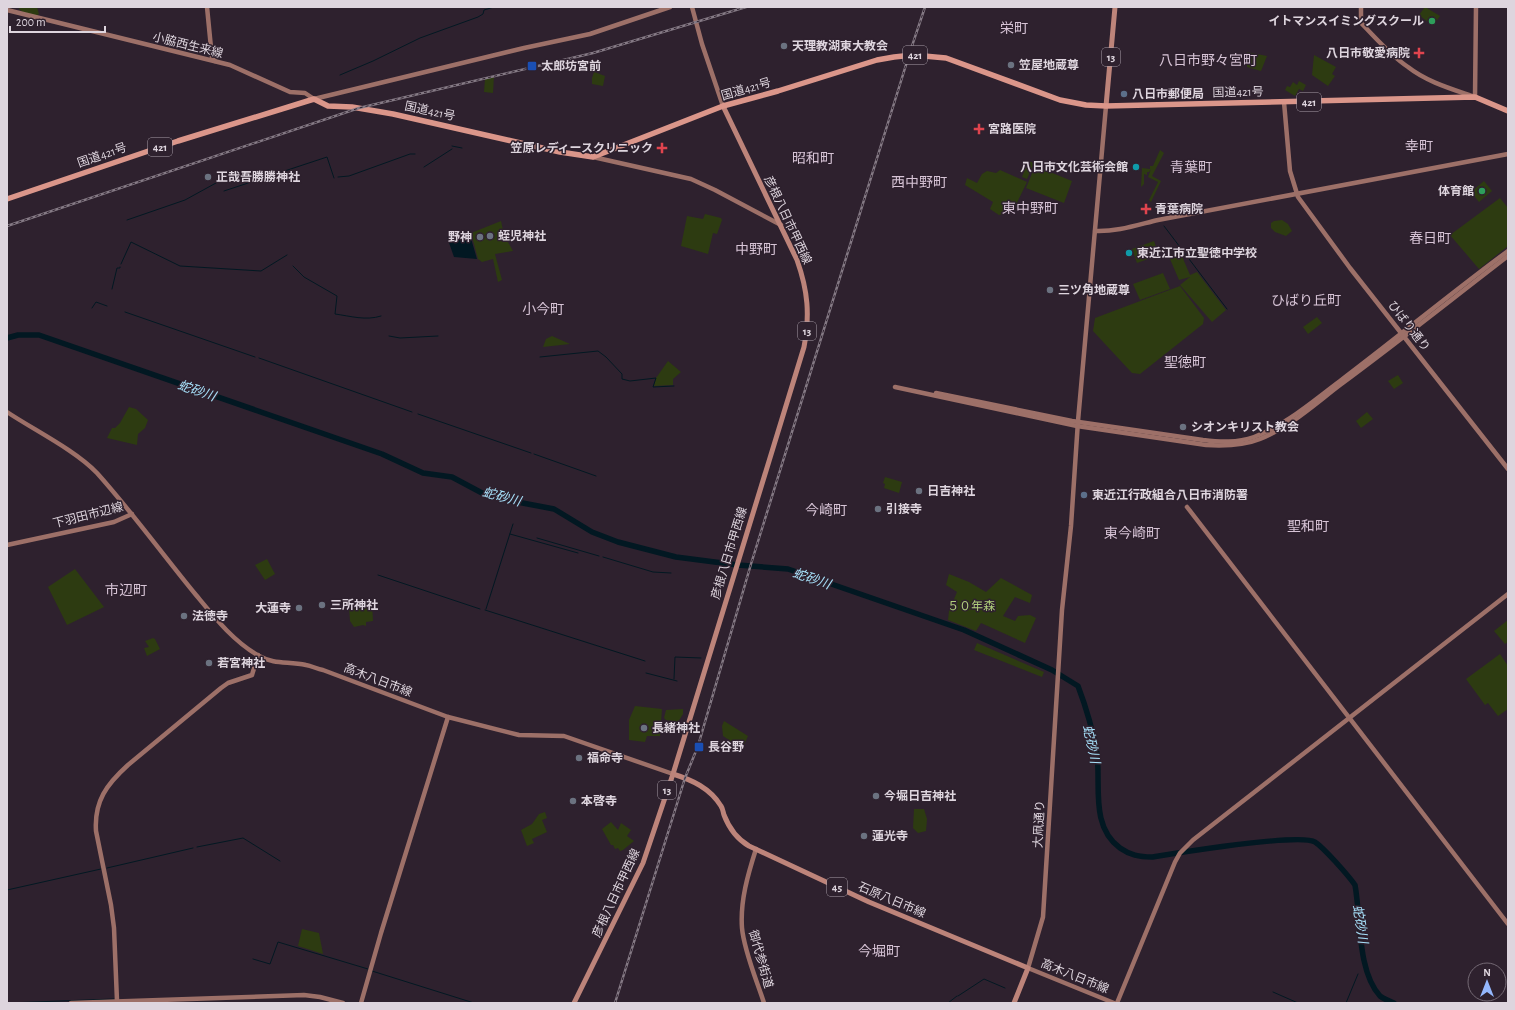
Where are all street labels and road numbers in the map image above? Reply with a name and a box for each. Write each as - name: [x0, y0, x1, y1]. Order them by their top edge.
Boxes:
- street label: 小脇西生来線: [152, 29, 225, 60]
- road number: 421: [903, 46, 927, 64]
- road number: 13: [1102, 48, 1120, 66]
- street label: 国道421号: [719, 75, 772, 102]
- street label: 国道421号: [1212, 85, 1264, 98]
- road number: 421: [1297, 93, 1321, 111]
- street label: 国道421号: [404, 99, 457, 122]
- road number: 421: [148, 138, 172, 156]
- street label: 国道421号: [75, 140, 128, 169]
- street label: 彦根八日市甲西線: [762, 174, 815, 266]
- street label: ひばり通り: [1386, 298, 1433, 353]
- road number: 13: [798, 322, 816, 340]
- street label: 下羽田市辺線: [51, 499, 124, 530]
- street label: 彦根八日市甲西線: [708, 505, 749, 601]
- street label: 高木八日市線: [342, 661, 414, 699]
- road number: 13: [658, 781, 676, 799]
- street label: 大凧通り: [1031, 800, 1046, 848]
- street label: 彦根八日市甲西線: [589, 847, 642, 939]
- road number: 45: [827, 878, 847, 896]
- street label: 石原八日市線: [857, 879, 928, 920]
- street label: 御代参街道: [747, 928, 776, 989]
- street label: 高木八日市線: [1039, 956, 1111, 995]

